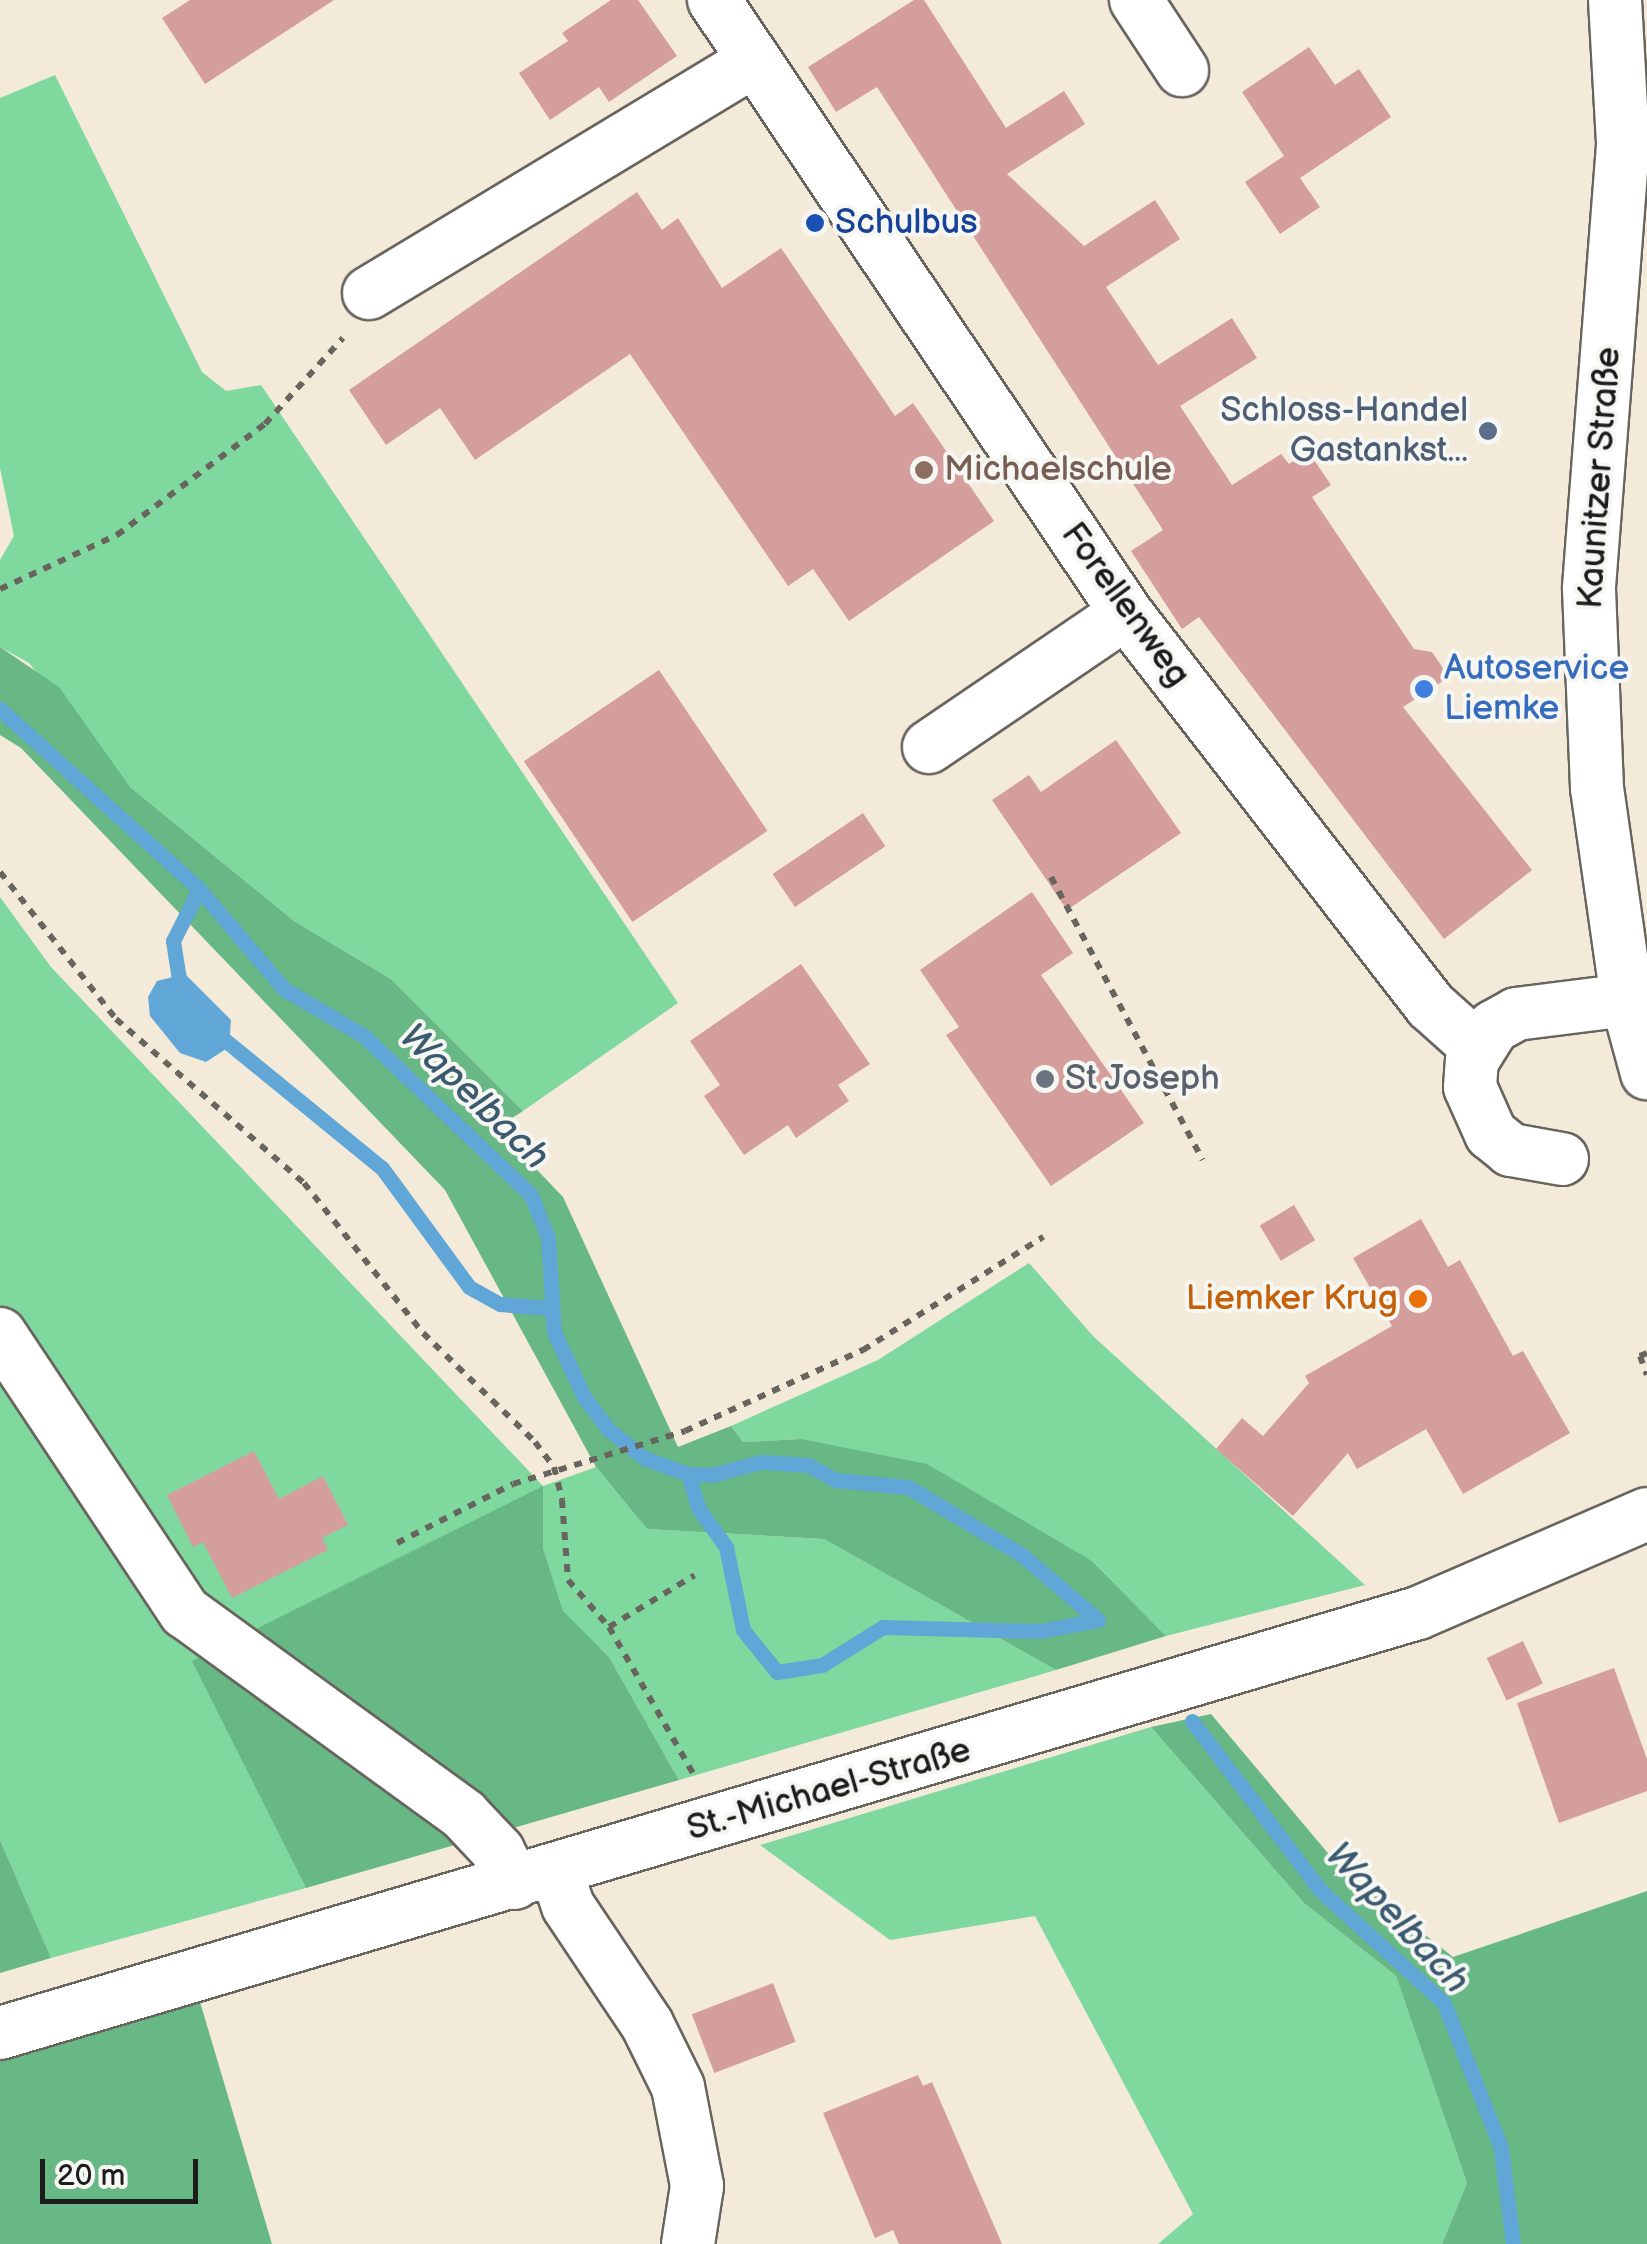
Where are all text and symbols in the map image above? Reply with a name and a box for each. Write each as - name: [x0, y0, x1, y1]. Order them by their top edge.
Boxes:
- place label: Schulbus: [835, 202, 977, 244]
- marker: Schulbus: [804, 212, 826, 234]
- street label: Kaunitzer Straße: [1570, 345, 1630, 611]
- place label: Schloss-Handel Gastankst...: [1220, 390, 1468, 472]
- marker: Schloss-Handel Gastankst...: [1477, 420, 1499, 442]
- place label: Michaelschule: [944, 449, 1172, 491]
- marker: Michaelschule: [913, 459, 935, 481]
- street label: Forellenweg: [1052, 515, 1198, 695]
- place label: Autoservice Liemke: [1444, 648, 1629, 730]
- marker: Autoservice Liemke: [1413, 678, 1435, 700]
- water label: Wapelbach: [390, 1014, 558, 1180]
- place label: St Joseph: [1065, 1058, 1222, 1100]
- marker: St Joseph: [1034, 1068, 1056, 1090]
- place label: Liemker Krug: [1186, 1278, 1398, 1320]
- marker: Liemker Krug: [1407, 1288, 1429, 1310]
- street label: St.-Michael-Straße: [682, 1729, 976, 1851]
- water label: Wapelbach: [1315, 1833, 1479, 2003]
- scale bar: [45, 2139, 202, 2201]
- text: 20 m: [57, 2158, 125, 2194]

